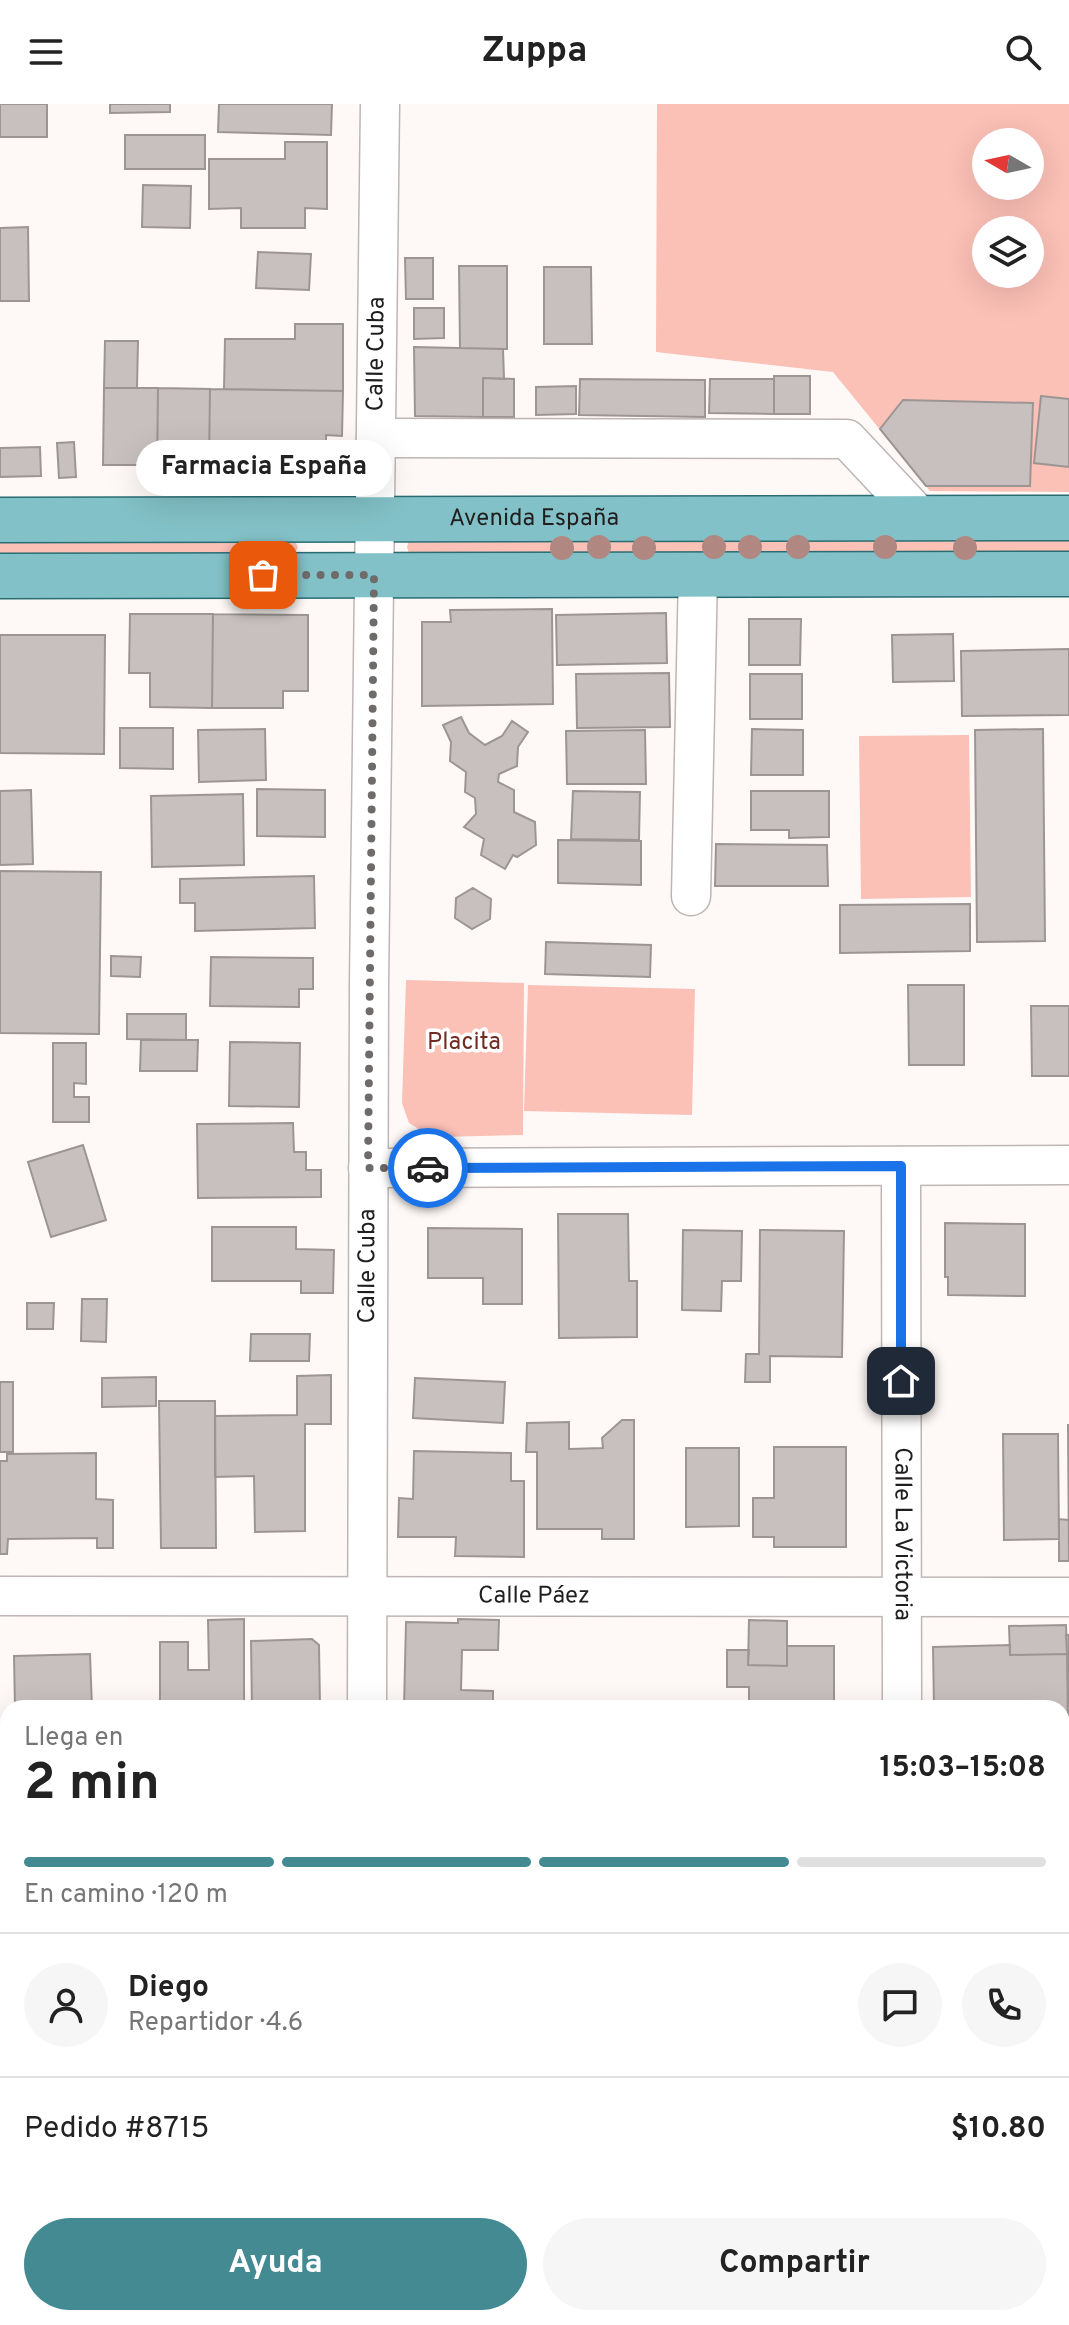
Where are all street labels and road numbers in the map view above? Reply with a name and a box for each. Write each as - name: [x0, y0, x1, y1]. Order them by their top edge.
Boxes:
- street label: Calle Cuba: [361, 296, 393, 412]
- street label: Avenida España: [449, 504, 619, 534]
- street label: Calle Cuba: [353, 1209, 383, 1323]
- street label: Calle La Victoria: [887, 1447, 917, 1621]
- street label: Calle Páez: [478, 1581, 590, 1612]

